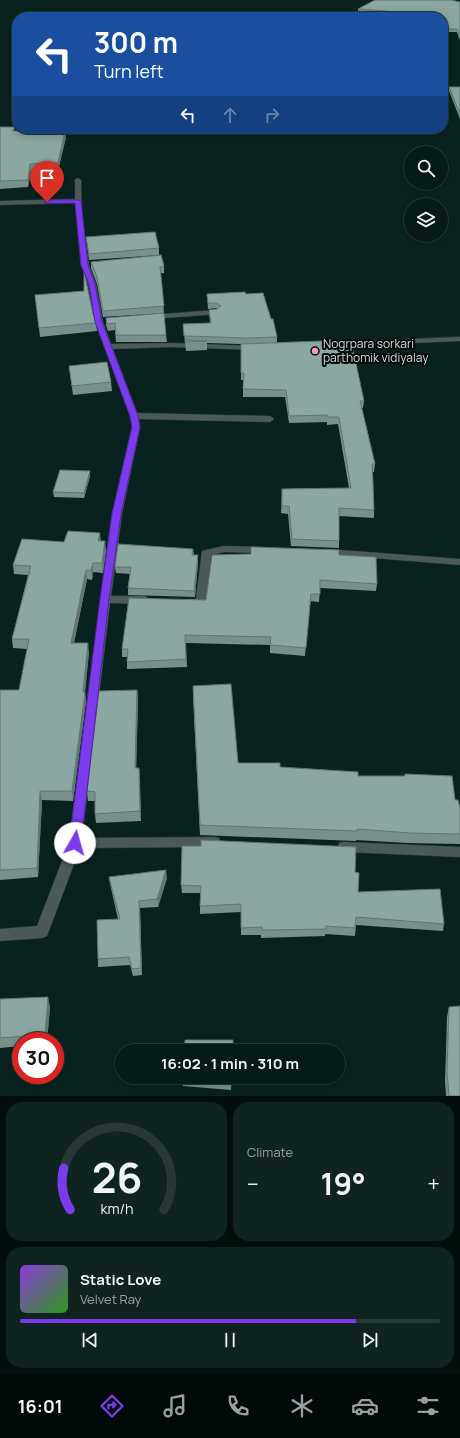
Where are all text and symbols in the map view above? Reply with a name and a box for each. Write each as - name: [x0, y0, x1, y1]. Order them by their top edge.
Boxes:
- text: 300 m: [94, 23, 178, 61]
- icon: left: [28, 28, 80, 80]
- text: Turn left: [94, 59, 164, 83]
- icon: left: [177, 104, 199, 126]
- icon: ahead: [219, 104, 241, 126]
- icon: right: [261, 104, 283, 126]
- map controls: [404, 146, 448, 242]
- button: search: [404, 146, 448, 190]
- pin: [30, 161, 64, 202]
- icon: arrive: [36, 167, 58, 189]
- button: layers: [404, 198, 448, 242]
- place label: Nogrpara sorkari parthomik vidiyalay: [323, 335, 429, 366]
- marker: Nogrpara sorkari parthomik vidiyalay: [310, 346, 320, 356]
- position arrow: [54, 822, 96, 864]
- speed limit sign: 30: [12, 1032, 64, 1084]
- text: 16:02 · 1 min · 310 m: [161, 1053, 299, 1074]
- text: Climate: [247, 1143, 293, 1161]
- text: 26: [91, 1148, 142, 1204]
- text: 19°: [320, 1163, 366, 1204]
- text: −: [247, 1169, 259, 1199]
- text: +: [427, 1169, 440, 1199]
- text: km/h: [100, 1198, 133, 1217]
- text: Static Love: [80, 1269, 161, 1290]
- text: Velvet Ray: [80, 1290, 141, 1308]
- icon: previous: [79, 1329, 101, 1351]
- icon: pause: [219, 1329, 241, 1351]
- icon: next: [359, 1329, 381, 1351]
- icon: directions: [98, 1392, 126, 1420]
- icon: music: [161, 1392, 189, 1420]
- icon: phone: [224, 1392, 252, 1420]
- icon: climate: [288, 1392, 316, 1420]
- icon: car: [351, 1392, 379, 1420]
- icon: filters: [414, 1392, 442, 1420]
- text: 16:01: [18, 1394, 63, 1418]

